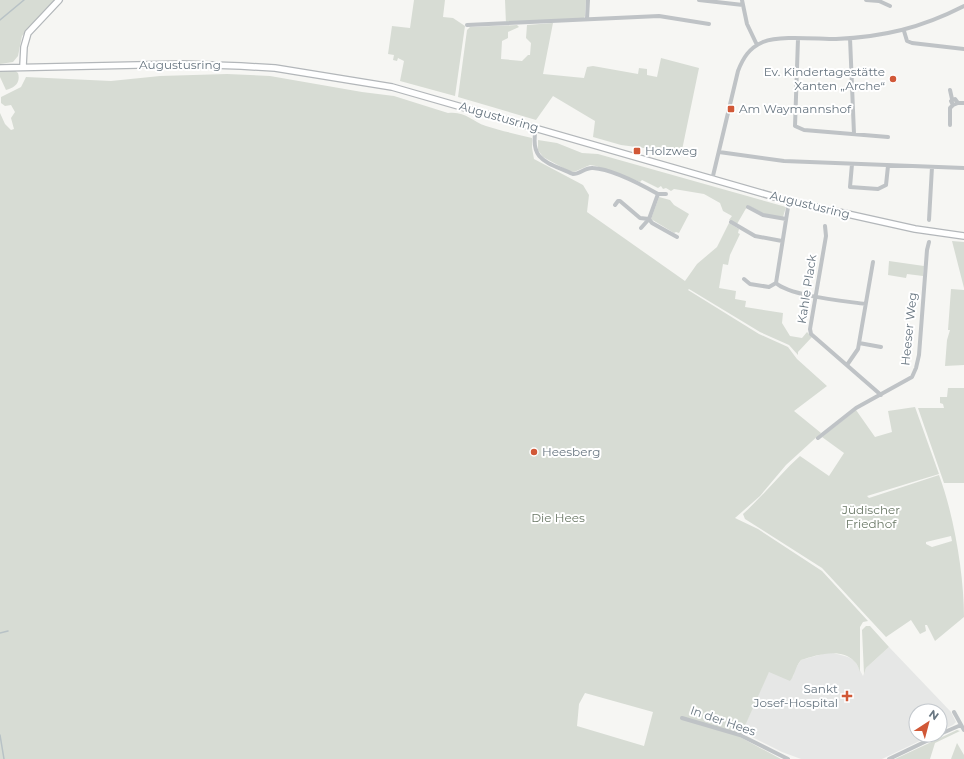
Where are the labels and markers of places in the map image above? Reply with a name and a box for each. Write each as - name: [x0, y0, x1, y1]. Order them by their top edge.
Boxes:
- place label: Ev. Kindertagestätte Xanten „Arche“: [764, 64, 885, 93]
- marker: Ev. Kindertagestätte Xanten „Arche“: [888, 74, 898, 84]
- place label: Am Waymannshof: [739, 101, 852, 116]
- marker: Am Waymannshof: [726, 104, 736, 114]
- place label: Holzweg: [645, 143, 697, 158]
- marker: Holzweg: [632, 146, 642, 156]
- place label: Heesberg: [542, 444, 600, 459]
- marker: Heesberg: [529, 447, 539, 457]
- place label: Sankt Josef-Hospital: [752, 681, 838, 710]
- marker: Sankt Josef-Hospital: [841, 690, 853, 702]

